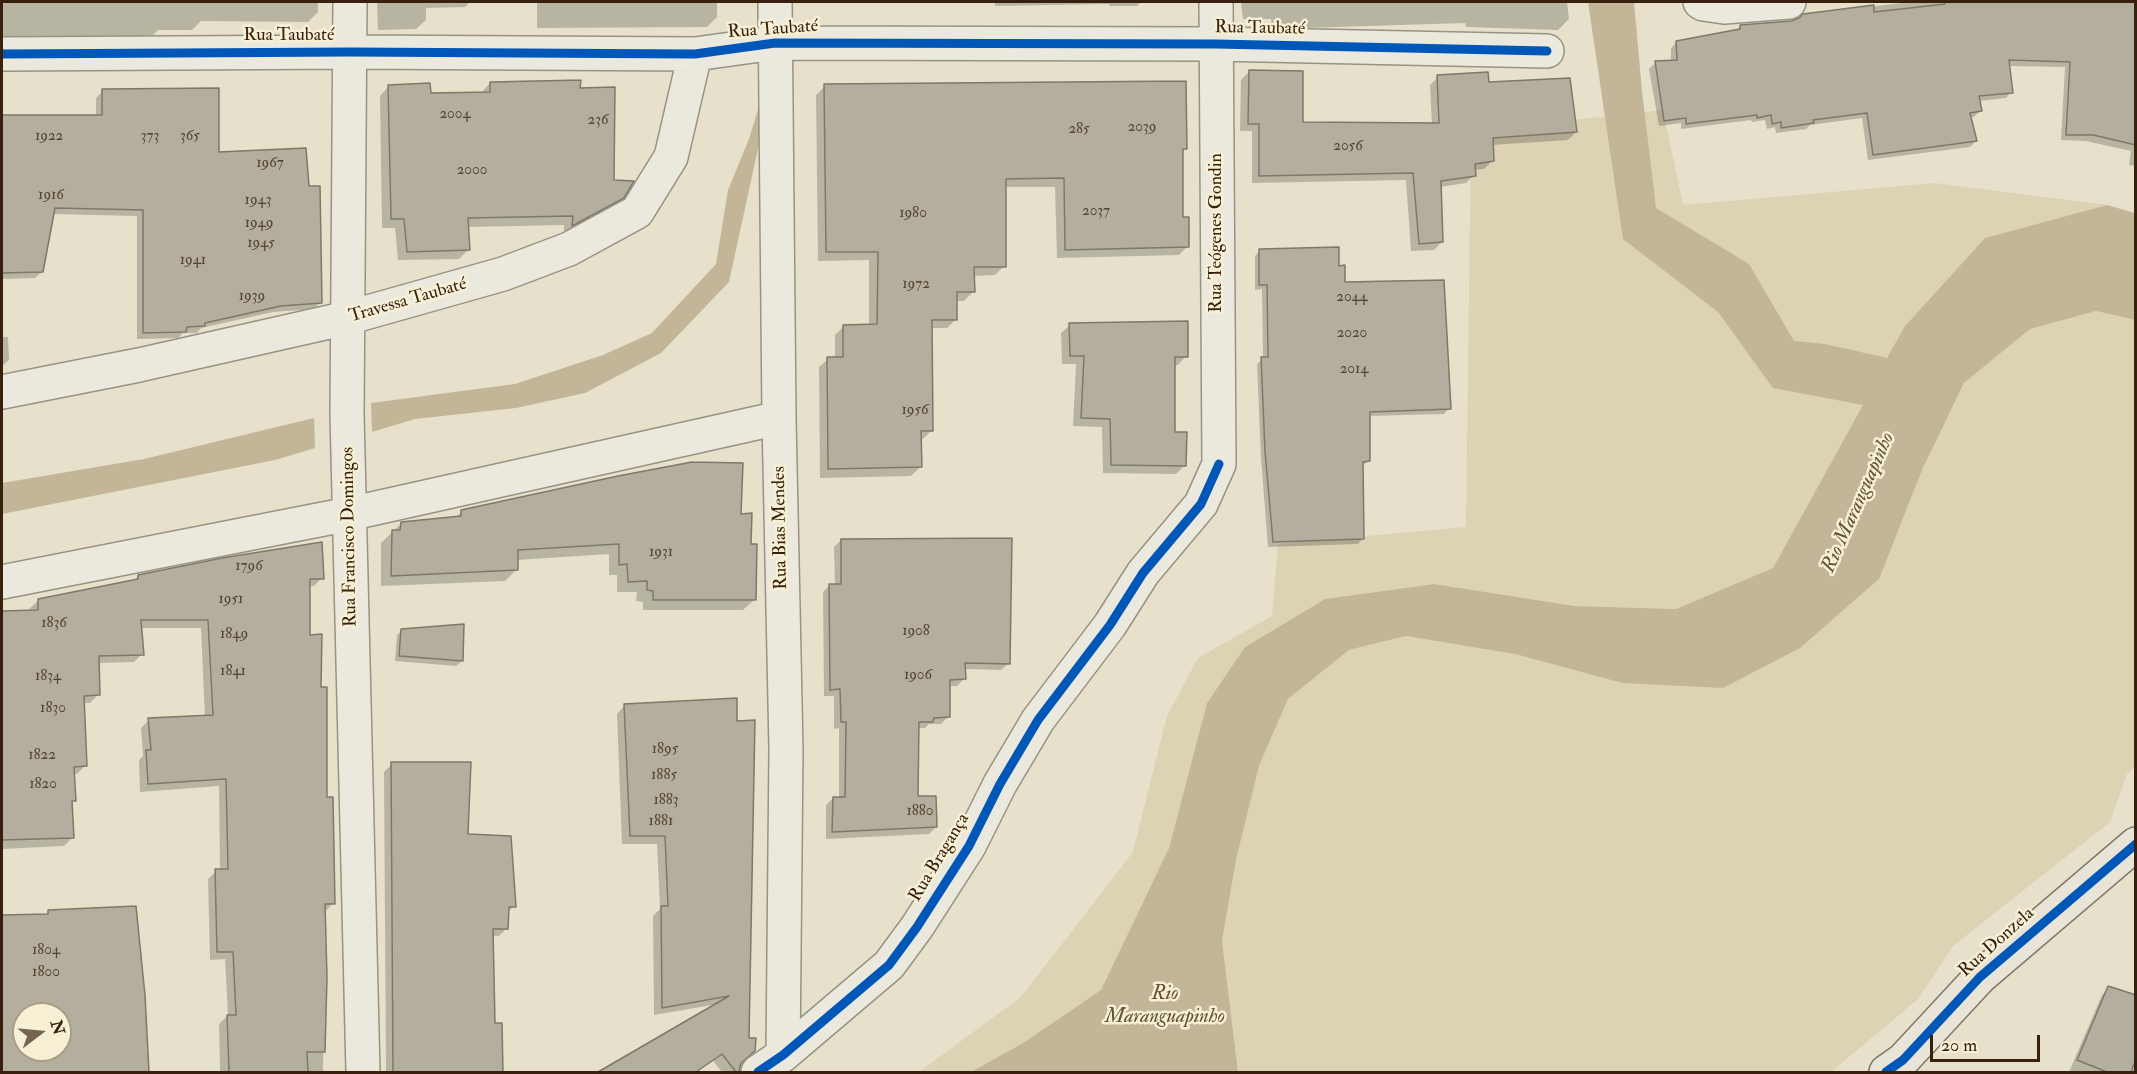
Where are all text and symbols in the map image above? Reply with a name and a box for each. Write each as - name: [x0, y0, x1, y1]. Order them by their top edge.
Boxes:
- street label: Rua Taubaté: [727, 16, 819, 44]
- street label: Rua Taubaté: [1214, 17, 1306, 41]
- street label: Rua Taubaté: [244, 25, 334, 47]
- house number: 2004: [439, 106, 471, 124]
- house number: 236: [588, 112, 608, 130]
- house number: 2039: [1128, 119, 1156, 137]
- house number: 285: [1068, 121, 1090, 139]
- house number: 1922: [35, 128, 63, 146]
- house number: 373: [141, 128, 159, 146]
- house number: 365: [180, 128, 200, 146]
- house number: 2056: [1333, 138, 1363, 156]
- street label: Rua Teógenes Gondin: [1206, 153, 1228, 313]
- house number: 1967: [256, 155, 284, 173]
- house number: 2000: [457, 162, 487, 180]
- house number: 1916: [38, 187, 64, 205]
- house number: 1943: [245, 192, 271, 210]
- house number: 2037: [1082, 203, 1110, 221]
- house number: 1980: [899, 205, 927, 223]
- house number: 1949: [245, 215, 273, 233]
- house number: 1945: [247, 235, 275, 253]
- house number: 1941: [180, 252, 206, 270]
- street label: Travessa Taubaté: [347, 274, 469, 328]
- house number: 1972: [902, 276, 930, 294]
- house number: 1939: [239, 288, 265, 306]
- house number: 2044: [1336, 289, 1368, 307]
- house number: 2020: [1337, 325, 1367, 343]
- house number: 2014: [1340, 361, 1368, 379]
- house number: 1956: [901, 402, 929, 420]
- water label: Rio Maranguapinho: [1817, 429, 1901, 577]
- street label: Rua Francisco Domingos: [338, 447, 362, 627]
- street label: Rua Bias Mendes: [769, 466, 793, 590]
- house number: 1931: [649, 544, 673, 562]
- house number: 1796: [235, 558, 263, 576]
- house number: 1951: [219, 591, 243, 609]
- house number: 1836: [41, 615, 67, 633]
- house number: 1908: [902, 623, 930, 641]
- house number: 1849: [220, 626, 248, 644]
- house number: 1841: [220, 663, 246, 681]
- house number: 1906: [904, 667, 932, 685]
- house number: 1834: [35, 668, 61, 686]
- house number: 1830: [40, 700, 66, 718]
- house number: 1895: [652, 741, 678, 759]
- house number: 1822: [28, 747, 56, 765]
- house number: 1885: [651, 767, 677, 785]
- house number: 1820: [29, 776, 57, 794]
- house number: 1883: [653, 792, 679, 810]
- house number: 1880: [906, 803, 934, 821]
- street label: Rua Bragança: [905, 810, 975, 906]
- house number: 1881: [649, 813, 673, 831]
- street label: Rua Donzela: [1955, 904, 2039, 982]
- house number: 1804: [32, 942, 60, 960]
- house number: 1800: [32, 964, 60, 982]
- water label: Rio Maranguapinho: [1105, 983, 1225, 1030]
- north arrow: [12, 1002, 72, 1062]
- text: N: [46, 1018, 69, 1037]
- scale bar: [1933, 1023, 2042, 1061]
- text: 20 m: [1941, 1034, 1977, 1057]

